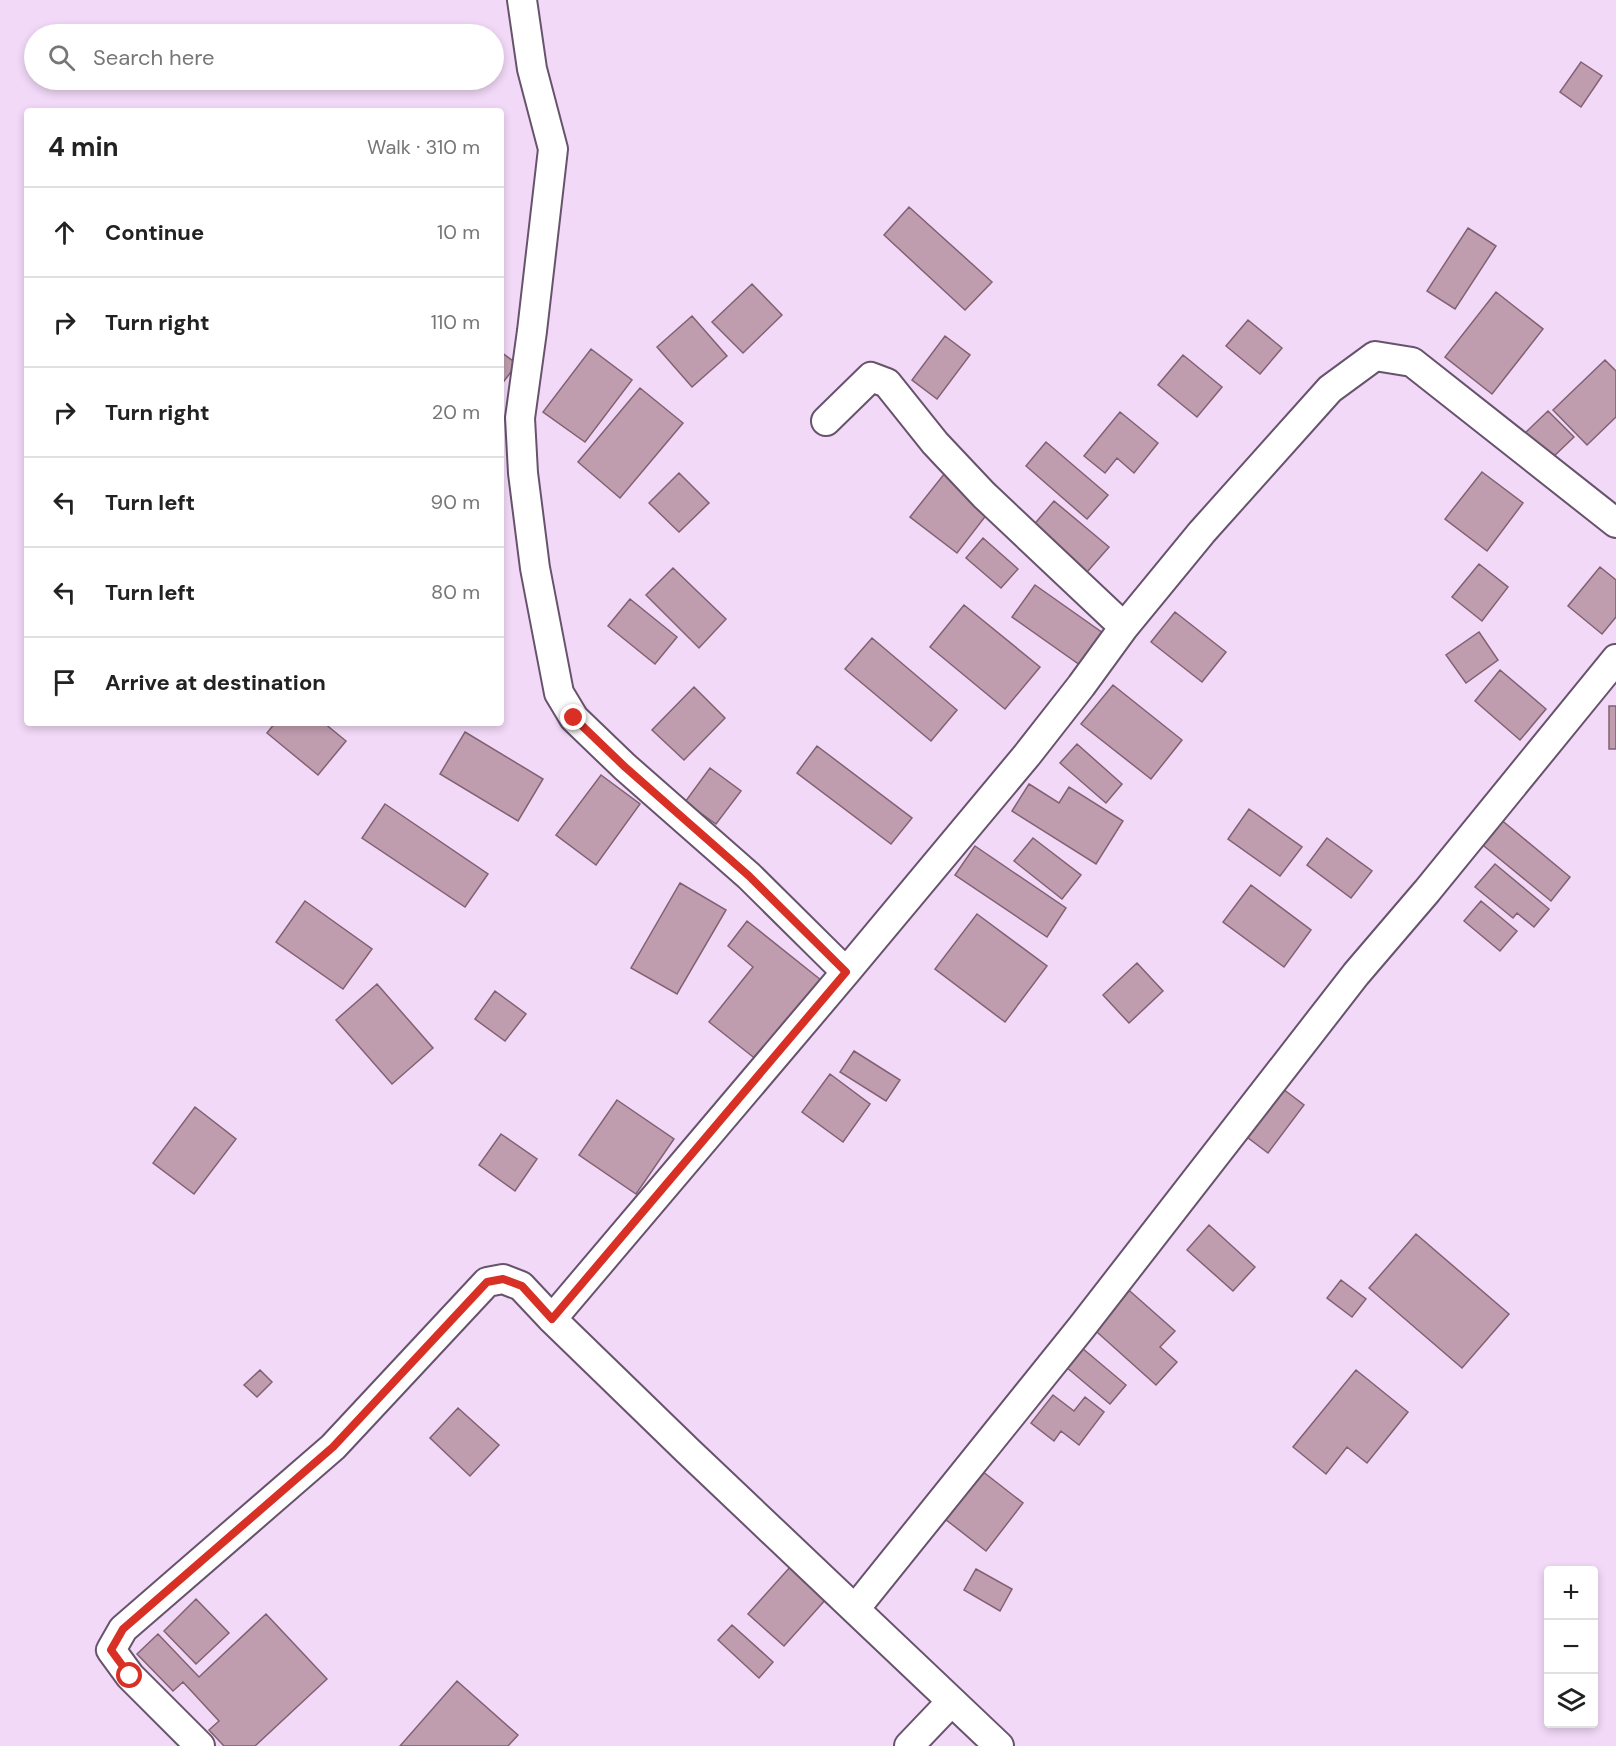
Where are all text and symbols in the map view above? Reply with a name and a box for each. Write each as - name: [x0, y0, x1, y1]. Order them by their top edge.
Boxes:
- search box: [24, 24, 504, 90]
- icon: search: [45, 41, 78, 74]
- text: Search here: [93, 43, 214, 72]
- text: 4 min: [48, 130, 119, 164]
- text: Walk · 310 m: [367, 134, 480, 160]
- icon: ahead: [48, 216, 81, 249]
- text: Continue: [105, 218, 204, 247]
- text: 10 m: [437, 219, 480, 245]
- icon: right: [48, 306, 81, 339]
- text: Turn right: [105, 308, 210, 337]
- text: 110 m: [431, 309, 480, 335]
- icon: right: [48, 396, 81, 429]
- text: Turn right: [105, 398, 210, 427]
- text: 20 m: [432, 399, 480, 425]
- icon: left: [48, 486, 81, 519]
- text: Turn left: [105, 488, 195, 517]
- text: 90 m: [431, 489, 480, 515]
- icon: left: [48, 576, 81, 609]
- text: Turn left: [105, 578, 195, 607]
- text: 80 m: [431, 579, 480, 605]
- icon: arrive: [48, 666, 81, 699]
- text: Arrive at destination: [105, 668, 326, 697]
- route end: [560, 704, 586, 730]
- map controls: [1544, 1566, 1598, 1728]
- button: +: [1544, 1566, 1598, 1620]
- button: −: [1544, 1620, 1598, 1674]
- route start: [116, 1662, 142, 1688]
- button: layers: [1544, 1674, 1598, 1728]

